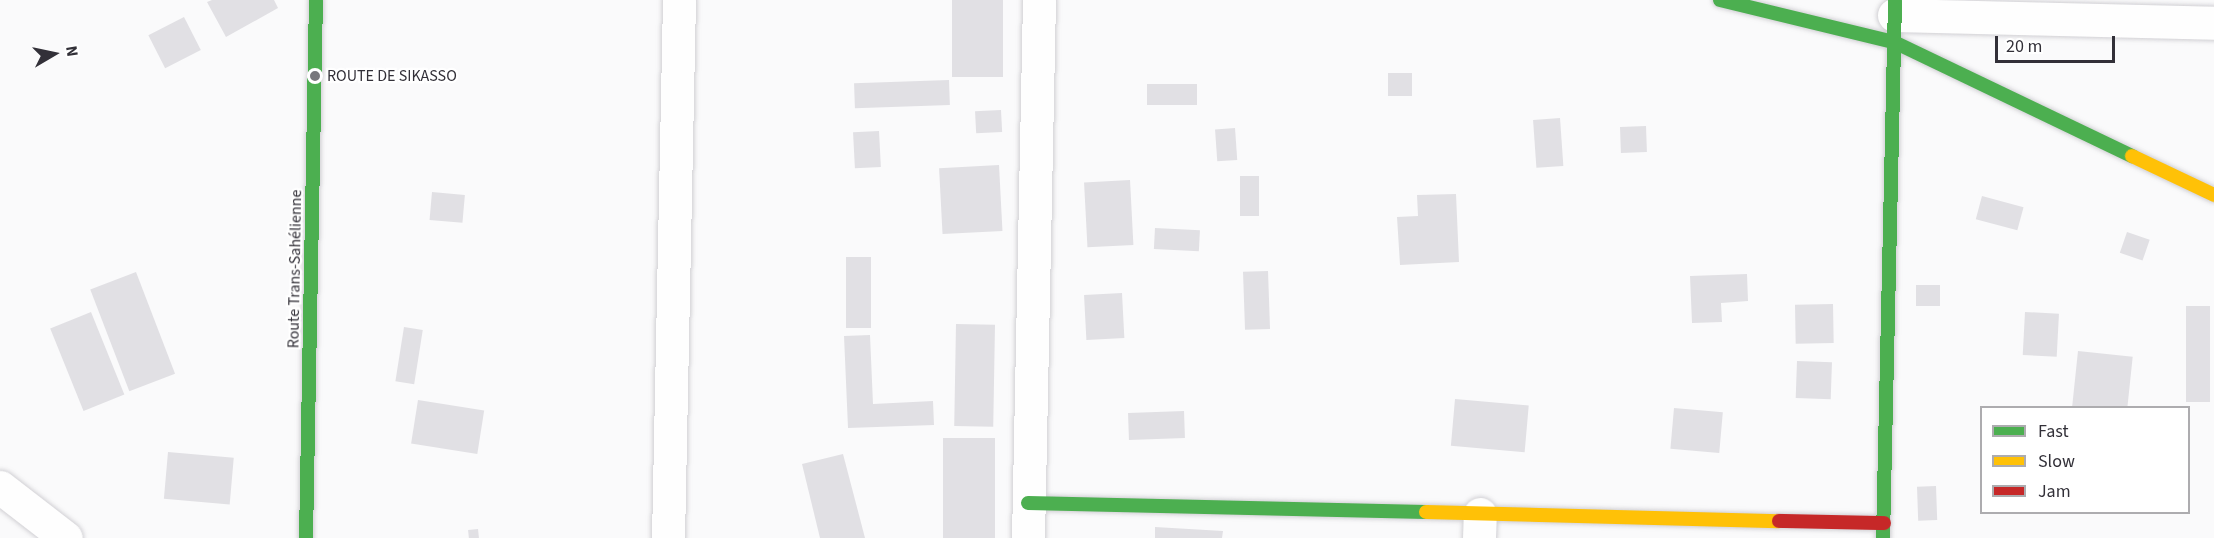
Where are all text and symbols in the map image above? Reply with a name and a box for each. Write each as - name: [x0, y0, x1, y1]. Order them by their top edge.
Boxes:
- north arrow: [24, 24, 84, 84]
- scale bar: [1998, 24, 2118, 62]
- text: 20 m: [2006, 34, 2042, 59]
- text: N: [60, 44, 83, 58]
- place label: ROUTE DE SIKASSO: [327, 66, 457, 86]
- marker: ROUTE DE SIKASSO: [308, 69, 322, 83]
- street label: Route Trans-Sahélienne: [284, 190, 306, 348]
- legend: [1980, 406, 2190, 514]
- text: Fast: [2038, 419, 2069, 444]
- text: Slow: [2038, 449, 2075, 474]
- text: Jam: [2038, 479, 2071, 504]

